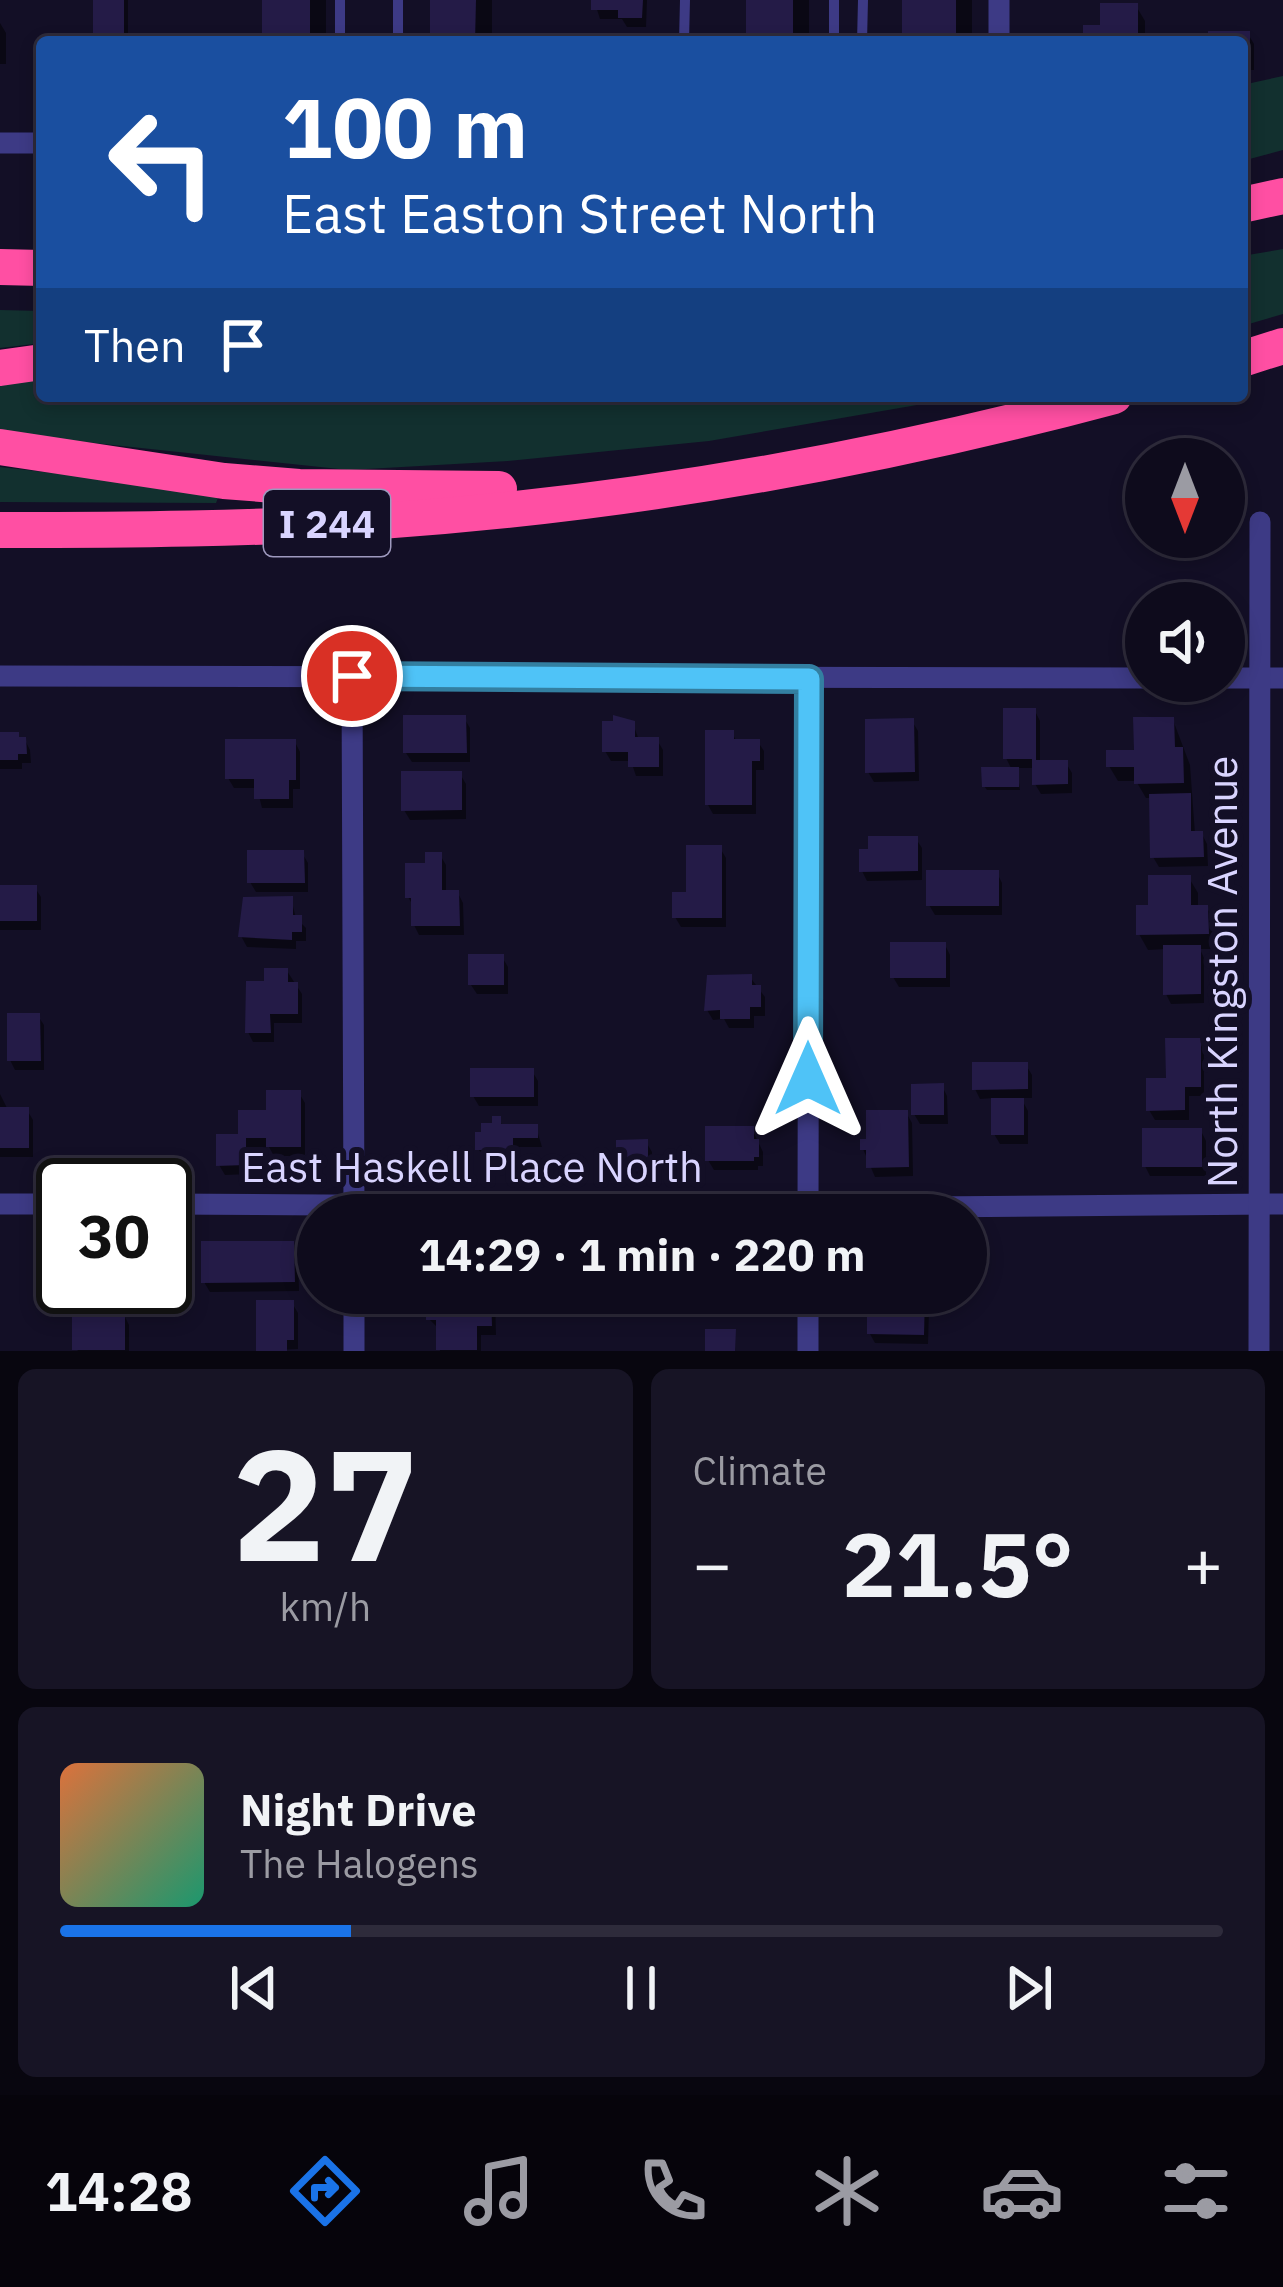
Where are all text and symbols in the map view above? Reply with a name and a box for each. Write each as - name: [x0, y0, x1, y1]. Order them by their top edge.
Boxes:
- text: 100 m: [282, 72, 528, 181]
- icon: left: [84, 84, 240, 240]
- text: East Easton Street North: [282, 178, 878, 248]
- icon: arrive: [210, 312, 276, 378]
- text: Then: [84, 316, 186, 374]
- north arrow: [1125, 438, 1245, 558]
- map controls: [1125, 438, 1245, 702]
- road number: I 244: [264, 490, 390, 556]
- button: sound: [1125, 582, 1245, 702]
- pin: [301, 625, 403, 727]
- icon: arrive: [319, 643, 385, 709]
- street label: North Kingston Avenue: [1194, 756, 1249, 1188]
- position arrow: [745, 1016, 871, 1142]
- street label: East Haskell Place North: [241, 1139, 703, 1194]
- speed limit sign: 30: [36, 1158, 192, 1314]
- text: 14:29 · 1 min · 220 m: [419, 1225, 865, 1283]
- text: 27: [232, 1401, 419, 1604]
- text: Climate: [693, 1445, 827, 1496]
- text: 21.5°: [842, 1505, 1074, 1622]
- text: −: [693, 1520, 732, 1606]
- text: +: [1183, 1520, 1223, 1606]
- text: km/h: [279, 1581, 371, 1632]
- text: Night Drive: [240, 1780, 477, 1838]
- text: The Halogens: [240, 1838, 479, 1889]
- icon: previous: [221, 1955, 287, 2021]
- icon: pause: [608, 1955, 674, 2021]
- icon: next: [996, 1955, 1062, 2021]
- icon: directions: [283, 2149, 367, 2233]
- icon: music: [457, 2149, 541, 2233]
- icon: phone: [631, 2149, 715, 2233]
- icon: climate: [805, 2149, 889, 2233]
- icon: car: [980, 2149, 1064, 2233]
- icon: filters: [1154, 2149, 1238, 2233]
- text: 14:28: [45, 2156, 193, 2226]

